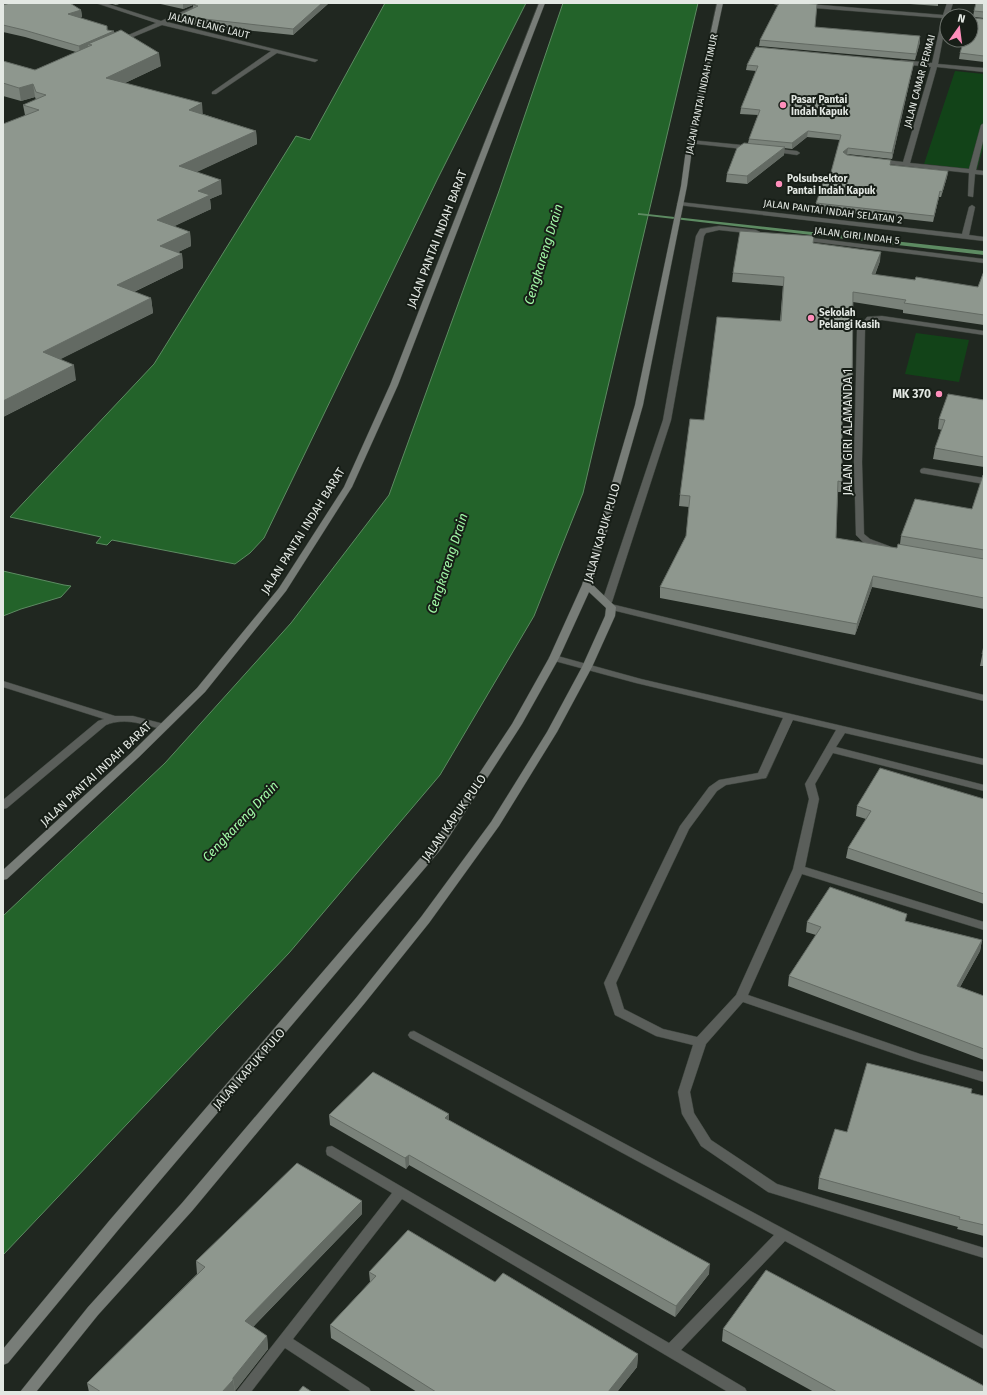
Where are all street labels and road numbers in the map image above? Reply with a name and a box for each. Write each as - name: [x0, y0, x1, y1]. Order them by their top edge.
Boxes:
- street label: JALAN ELANG LAUT: [167, 10, 251, 42]
- street label: JALAN PANTAI INDAH TIMUR: [683, 33, 721, 155]
- street label: JALAN CAMAR PERMAI: [902, 33, 938, 129]
- street label: JALAN PANTAI INDAH BARAT: [404, 167, 470, 310]
- street label: JALAN PANTAI INDAH SELATAN 2: [763, 198, 903, 226]
- street label: JALAN GIRI INDAH 5: [813, 225, 900, 247]
- street label: JALAN GIRI ALAMANDA 1: [841, 369, 855, 495]
- street label: JALAN PANTAI INDAH BARAT: [258, 464, 348, 597]
- street label: JALAN KAPUK PULO: [581, 482, 623, 584]
- street label: JALAN PANTAI INDAH BARAT: [38, 718, 155, 829]
- street label: JALAN KAPUK PULO: [419, 772, 489, 864]
- street label: JALAN KAPUK PULO: [210, 1026, 288, 1112]

